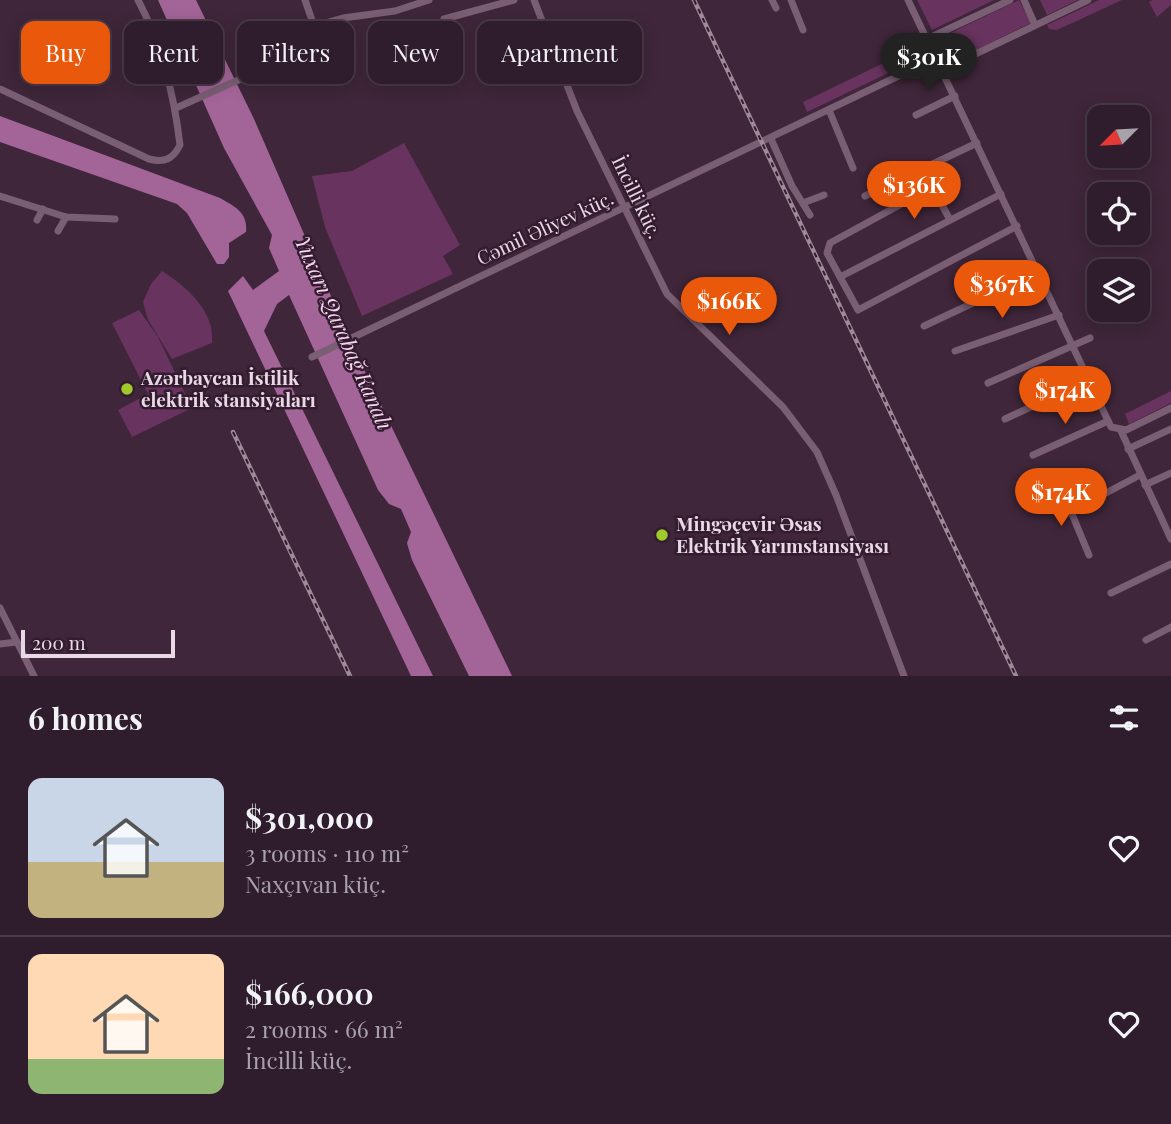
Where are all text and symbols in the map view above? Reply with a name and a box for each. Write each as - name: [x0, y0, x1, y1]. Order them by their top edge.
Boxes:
- chip: Buy: [21, 21, 110, 84]
- chip: Rent: [124, 21, 223, 84]
- chip: Filters: [237, 21, 354, 84]
- chip: New: [368, 21, 463, 84]
- chip: Apartment: [477, 21, 642, 84]
- pin: $301K: [880, 34, 978, 93]
- text: $301K: [897, 40, 961, 71]
- north arrow: [1087, 105, 1150, 168]
- map controls: [1087, 105, 1150, 322]
- street label: İncilli küç.: [607, 151, 669, 242]
- pin: $136K: [865, 162, 963, 221]
- text: $136K: [883, 168, 945, 199]
- button: locate: [1087, 182, 1150, 245]
- street label: Cəmil Əliyev küç.: [472, 184, 617, 270]
- water label: Yuxarı Qarabağ Kanalı: [289, 231, 400, 434]
- button: layers: [1087, 259, 1150, 322]
- pin: $367K: [953, 260, 1051, 320]
- text: $367K: [970, 267, 1034, 298]
- pin: $166K: [680, 278, 778, 337]
- text: $166K: [697, 284, 761, 315]
- place label: Azərbaycan İstilik elektrik stansiyaları: [140, 364, 316, 412]
- pin: $174K: [1016, 366, 1114, 426]
- text: $174K: [1035, 373, 1095, 404]
- marker: Azərbaycan İstilik elektrik stansiyaları: [119, 381, 135, 397]
- pin: $174K: [1012, 468, 1110, 528]
- text: $174K: [1031, 475, 1091, 506]
- place label: Mingəçevir Əsas Elektrik Yarımstansiyası: [676, 510, 889, 558]
- marker: Mingəçevir Əsas Elektrik Yarımstansiyası: [654, 527, 670, 543]
- scale bar: [21, 627, 175, 659]
- text: 200 m: [32, 629, 86, 655]
- text: 6 homes: [28, 698, 143, 738]
- icon: filters: [1105, 699, 1143, 737]
- text: $301,000: [245, 797, 374, 837]
- icon: home: [84, 806, 168, 890]
- icon: heart: [1105, 829, 1143, 867]
- text: 3 rooms · 110 m²: [245, 837, 409, 868]
- text: Naxçıvan küç.: [245, 868, 386, 899]
- text: $166,000: [245, 973, 374, 1013]
- icon: home: [84, 982, 168, 1066]
- icon: heart: [1105, 1005, 1143, 1043]
- text: 2 rooms · 66 m²: [245, 1013, 403, 1044]
- text: İncilli küç.: [245, 1044, 352, 1075]

